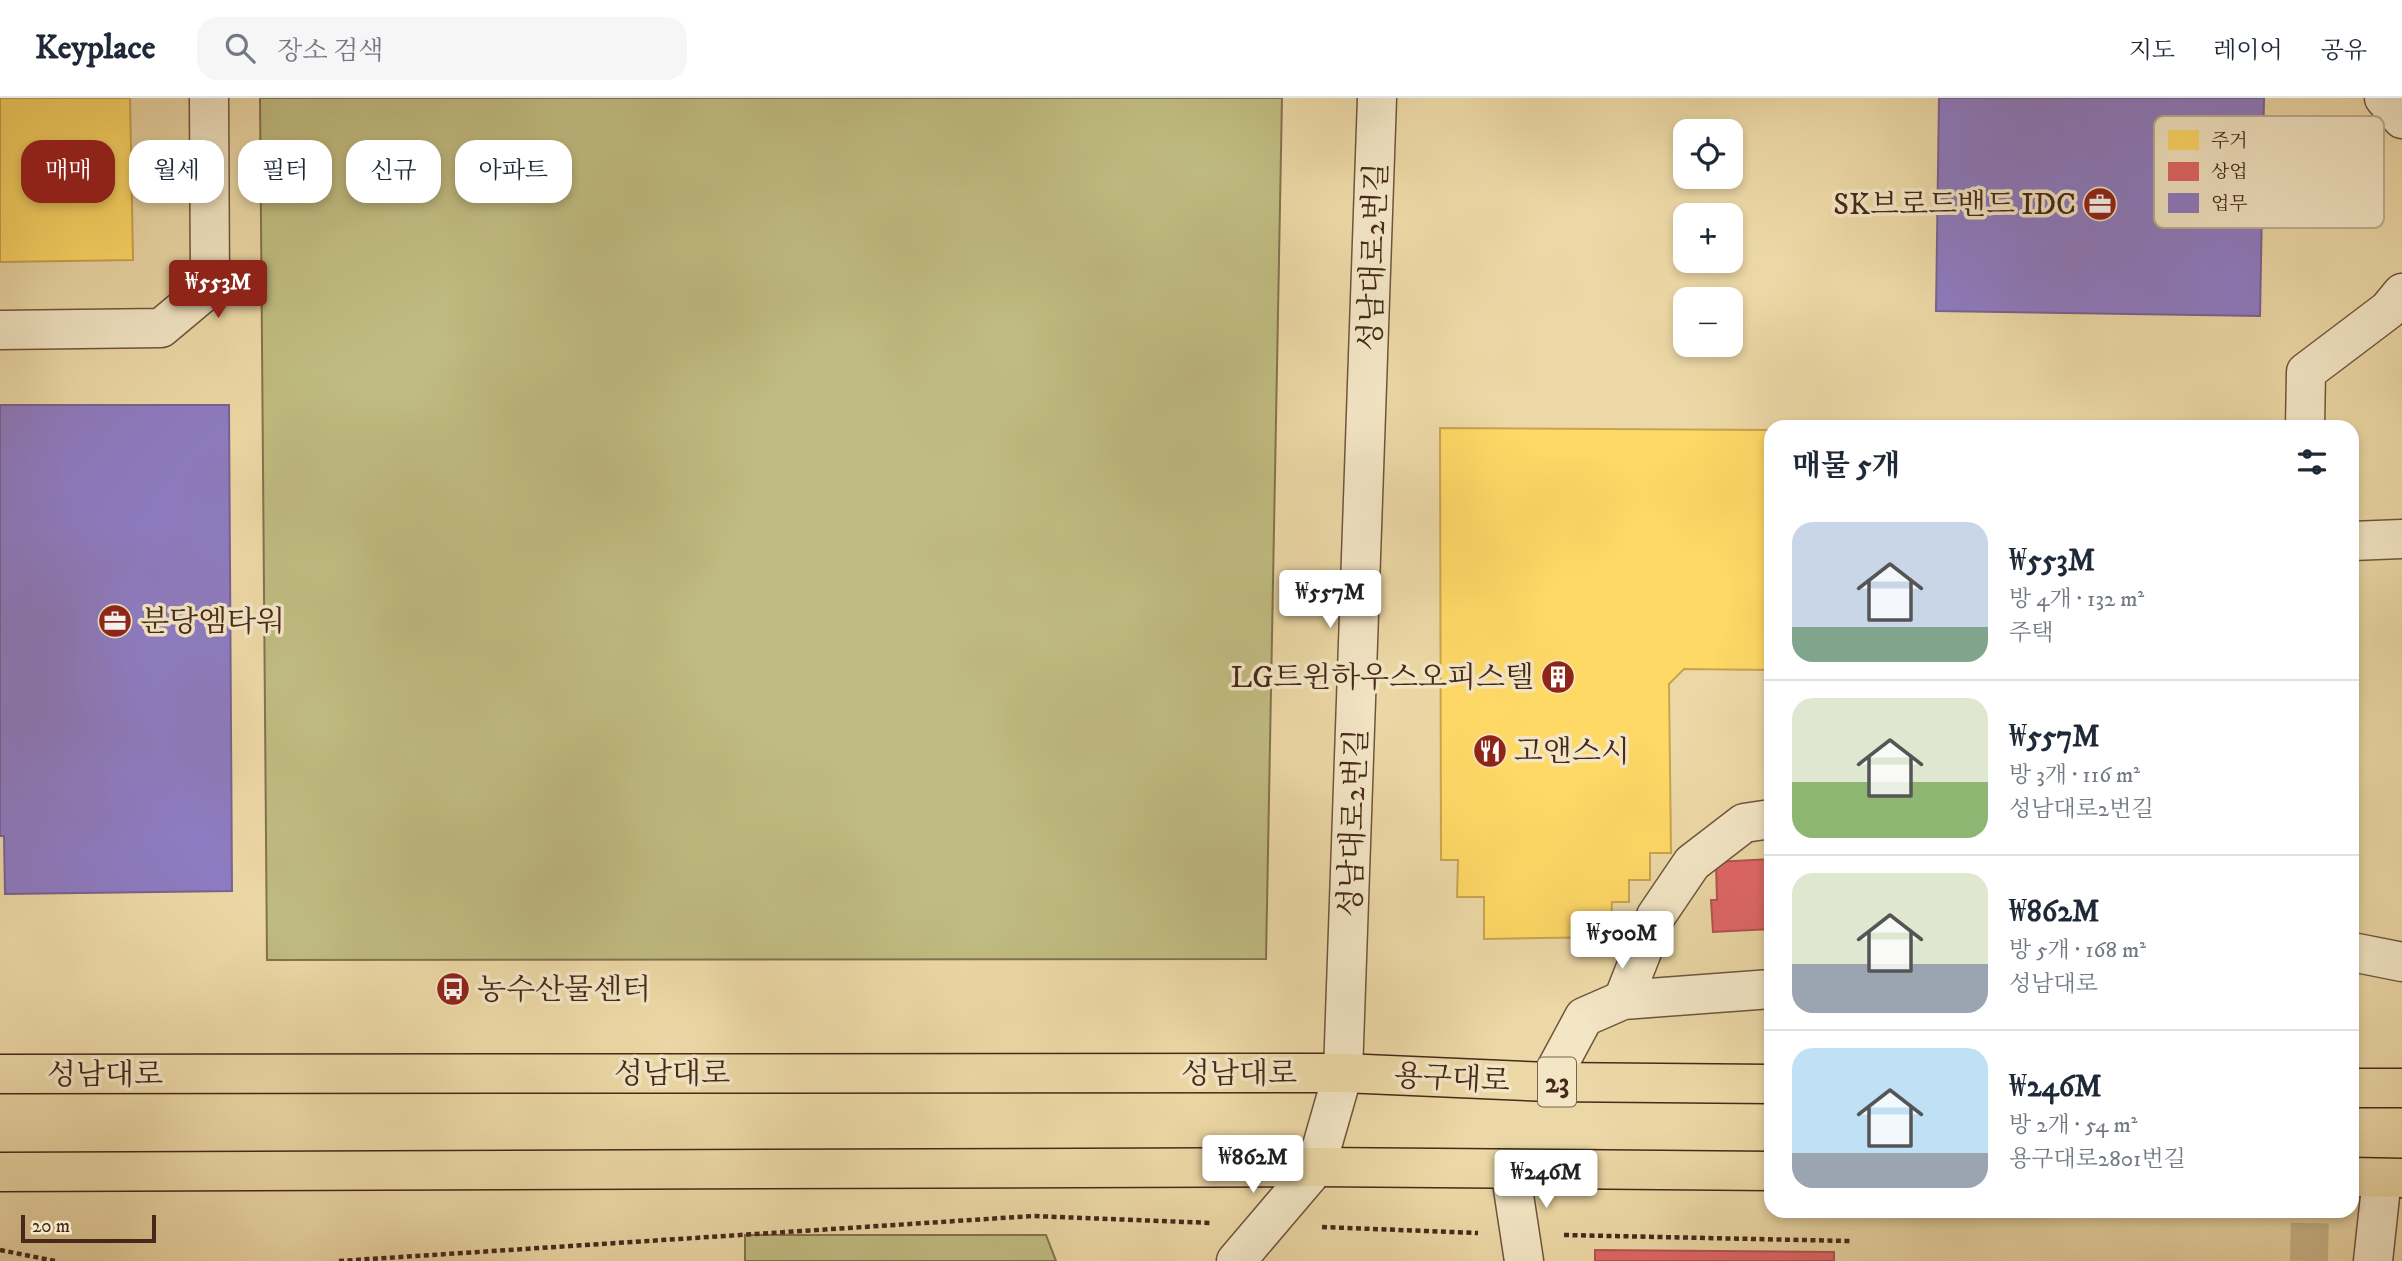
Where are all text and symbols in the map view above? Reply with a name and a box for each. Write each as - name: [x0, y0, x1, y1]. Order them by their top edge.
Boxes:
- search box: [197, 17, 687, 80]
- text: Keyplace: [35, 28, 155, 69]
- icon: search: [221, 29, 259, 67]
- text: 장소 검색: [277, 35, 383, 68]
- text: 지도: [2129, 36, 2175, 66]
- text: 레이어: [2213, 36, 2283, 66]
- text: 공유: [2321, 36, 2367, 66]
- legend: [2154, 116, 2384, 228]
- map controls: [1673, 119, 1743, 357]
- button: locate: [1673, 119, 1743, 189]
- text: 주거: [2211, 130, 2248, 153]
- chip: 매매: [21, 140, 115, 203]
- chip: 월세: [129, 140, 224, 203]
- chip: 필터: [238, 140, 332, 203]
- chip: 신규: [346, 140, 441, 203]
- chip: 아파트: [455, 140, 572, 203]
- text: 상업: [2211, 161, 2248, 184]
- street label: 성남대로2번길: [1353, 162, 1396, 352]
- office icon: SK브로드밴드 IDC: [2081, 185, 2119, 223]
- place label: SK브로드밴드 IDC: [1833, 187, 2076, 224]
- text: 업무: [2211, 193, 2248, 216]
- button: +: [1673, 203, 1743, 273]
- pin: ₩553M: [169, 260, 267, 320]
- text: ₩553M: [185, 268, 251, 297]
- button: −: [1673, 287, 1743, 357]
- icon: filters: [2293, 443, 2331, 481]
- text: 매물 5개: [1792, 448, 1900, 485]
- text: ₩553M: [2009, 543, 2095, 580]
- icon: home: [1848, 550, 1932, 634]
- pin: ₩557M: [1281, 570, 1379, 630]
- text: ₩557M: [1295, 578, 1365, 607]
- text: 방 4개 · 132 m²: [2009, 585, 2144, 614]
- office icon: 분당엠타워: [96, 602, 134, 640]
- place label: 분당엠타워: [140, 604, 285, 641]
- text: 주택: [2009, 619, 2053, 648]
- building icon: LG트윈하우스오피스텔: [1539, 658, 1577, 696]
- place label: LG트윈하우스오피스텔: [1231, 660, 1534, 697]
- text: ₩557M: [2009, 719, 2100, 756]
- icon: home: [1848, 726, 1932, 810]
- street label: 성남대로2번길: [1333, 728, 1376, 918]
- restaurant icon: 고앤스시: [1471, 732, 1509, 770]
- place label: 고앤스시: [1514, 734, 1630, 771]
- text: 방 3개 · 116 m²: [2009, 761, 2140, 790]
- text: 성남대로2번길: [2009, 795, 2154, 824]
- text: ₩862M: [2009, 894, 2099, 931]
- icon: home: [1848, 901, 1932, 985]
- pin: ₩500M: [1573, 912, 1671, 971]
- text: ₩500M: [1587, 919, 1657, 948]
- text: 방 5개 · 168 m²: [2009, 936, 2146, 965]
- bus stop icon: 농수산물센터: [434, 970, 472, 1008]
- text: 성남대로: [2009, 970, 2098, 999]
- place label: 농수산물센터: [477, 972, 651, 1009]
- street label: 성남대로: [614, 1056, 730, 1093]
- street label: 성남대로: [1181, 1056, 1297, 1093]
- street label: 성남대로: [47, 1057, 163, 1094]
- street label: 용구대로: [1393, 1058, 1511, 1101]
- road number: 23: [1538, 1058, 1576, 1107]
- text: ₩246M: [2009, 1069, 2102, 1106]
- icon: home: [1848, 1076, 1932, 1160]
- text: 방 2개 · 54 m²: [2009, 1111, 2137, 1140]
- pin: ₩862M: [1204, 1136, 1302, 1195]
- text: ₩862M: [1218, 1143, 1288, 1172]
- text: 용구대로2801번길: [2009, 1145, 2186, 1174]
- pin: ₩246M: [1497, 1150, 1595, 1210]
- text: ₩246M: [1510, 1158, 1582, 1187]
- scale bar: [21, 1212, 156, 1244]
- text: 20 m: [32, 1215, 70, 1238]

